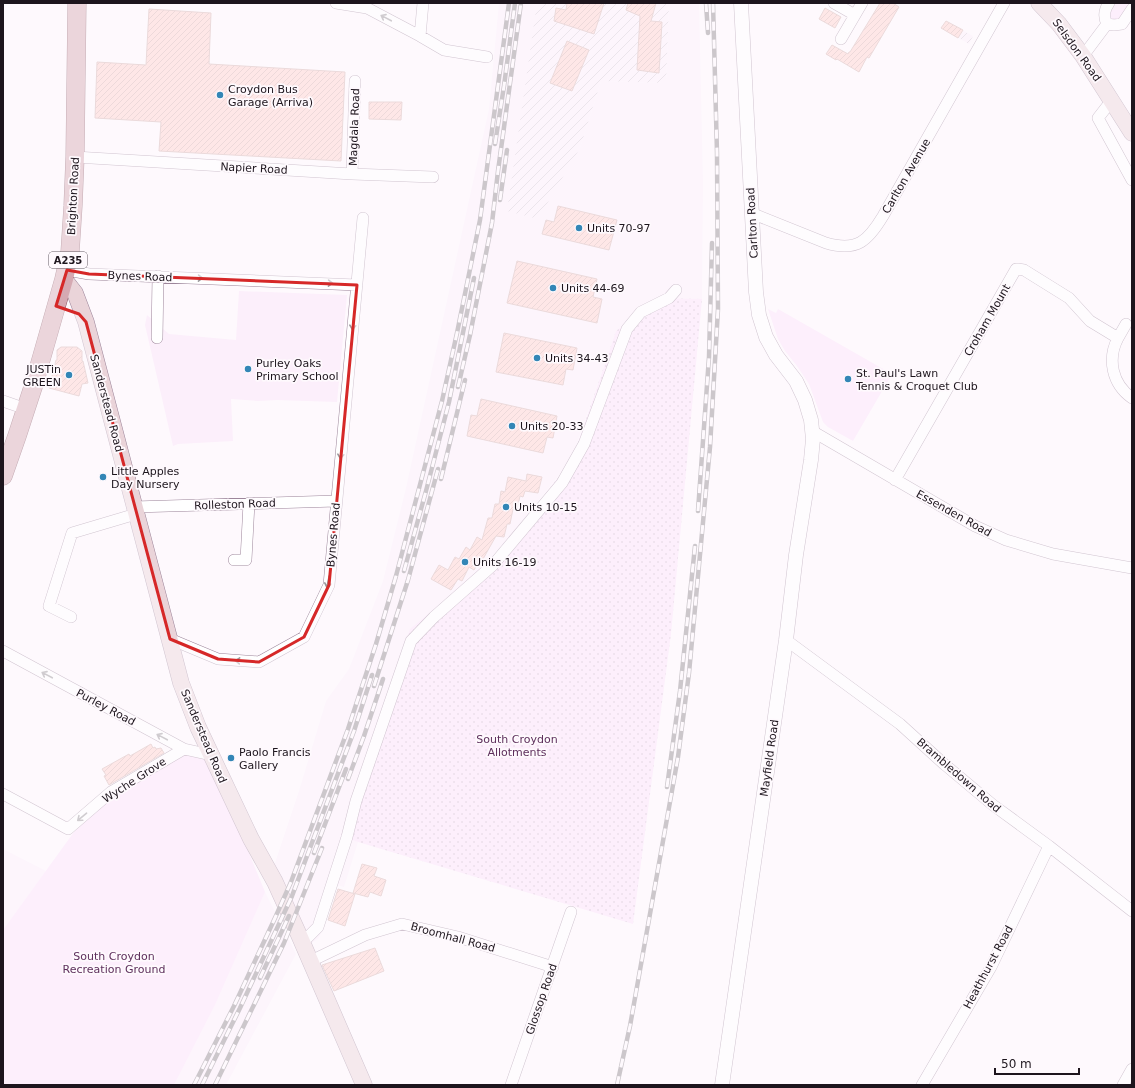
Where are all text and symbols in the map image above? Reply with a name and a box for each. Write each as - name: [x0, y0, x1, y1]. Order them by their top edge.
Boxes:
- one-way arrow: [380, 13, 392, 21]
- street label: Selsdon Road: [1049, 16, 1104, 84]
- place label: Croydon Bus Garage (Arriva): [228, 83, 313, 109]
- street label: Magdala Road: [347, 88, 362, 166]
- marker: Croydon Bus Garage (Arriva): [215, 90, 225, 100]
- street label: Carlton Avenue: [880, 136, 933, 216]
- street label: Brighton Road: [65, 157, 82, 235]
- street label: Napier Road: [220, 160, 288, 177]
- street label: Carlton Road: [744, 187, 761, 259]
- place label: Units 70-97: [587, 222, 651, 235]
- marker: Units 70-97: [574, 223, 584, 233]
- road number: A235: [49, 252, 87, 268]
- street label: Bynes Road: [107, 269, 173, 284]
- one-way arrow: [190, 274, 203, 282]
- one-way arrow: [320, 280, 333, 287]
- street label: Croham Mount: [962, 281, 1014, 359]
- place label: Units 44-69: [561, 282, 625, 295]
- marker: Units 44-69: [548, 283, 558, 293]
- one-way arrow: [349, 317, 357, 330]
- place label: Units 34-43: [545, 352, 609, 365]
- street label: Sanderstead Road: [87, 353, 126, 453]
- marker: Units 34-43: [532, 353, 542, 363]
- place label: Purley Oaks Primary School: [256, 357, 339, 383]
- place label: JUSTin GREEN: [23, 363, 61, 389]
- marker: Purley Oaks Primary School: [243, 364, 253, 374]
- place label: St. Paul's Lawn Tennis & Croquet Club: [855, 367, 978, 393]
- marker: JUSTin GREEN: [64, 370, 74, 380]
- marker: St. Paul's Lawn Tennis & Croquet Club: [843, 374, 853, 384]
- place label: Units 20-33: [520, 420, 584, 433]
- marker: Units 20-33: [507, 421, 517, 431]
- one-way arrow: [337, 446, 344, 459]
- place label: Little Apples Day Nursery: [111, 465, 180, 491]
- marker: Little Apples Day Nursery: [98, 472, 108, 482]
- street label: Essenden Road: [914, 487, 994, 539]
- street label: Rolleston Road: [194, 497, 276, 512]
- place label: Units 10-15: [514, 501, 578, 514]
- street label: Bynes Road: [324, 502, 343, 568]
- marker: Units 10-15: [501, 502, 511, 512]
- place label: Units 16-19: [473, 556, 537, 569]
- marker: Units 16-19: [460, 557, 470, 567]
- one-way arrow: [324, 575, 332, 588]
- one-way arrow: [235, 657, 248, 664]
- one-way arrow: [41, 671, 53, 679]
- street label: Purley Road: [74, 686, 138, 729]
- street label: Sanderstead Road: [178, 687, 229, 785]
- street label: Mayfield Road: [758, 719, 781, 797]
- one-way arrow: [156, 733, 168, 740]
- park label: South Croydon Allotments: [476, 733, 558, 759]
- street label: Brambledown Road: [914, 735, 1003, 815]
- place label: Paolo Francis Gallery: [239, 746, 311, 772]
- marker: Paolo Francis Gallery: [226, 753, 236, 763]
- street label: Wyche Grove: [100, 755, 169, 806]
- one-way arrow: [77, 812, 87, 821]
- street label: Broomhall Road: [409, 920, 497, 955]
- street label: Heathhurst Road: [961, 923, 1016, 1011]
- park label: South Croydon Recreation Ground: [63, 950, 165, 976]
- street label: Glossop Road: [523, 962, 560, 1037]
- scale bar: [995, 1050, 1079, 1076]
- text: 50 m: [1001, 1057, 1032, 1071]

